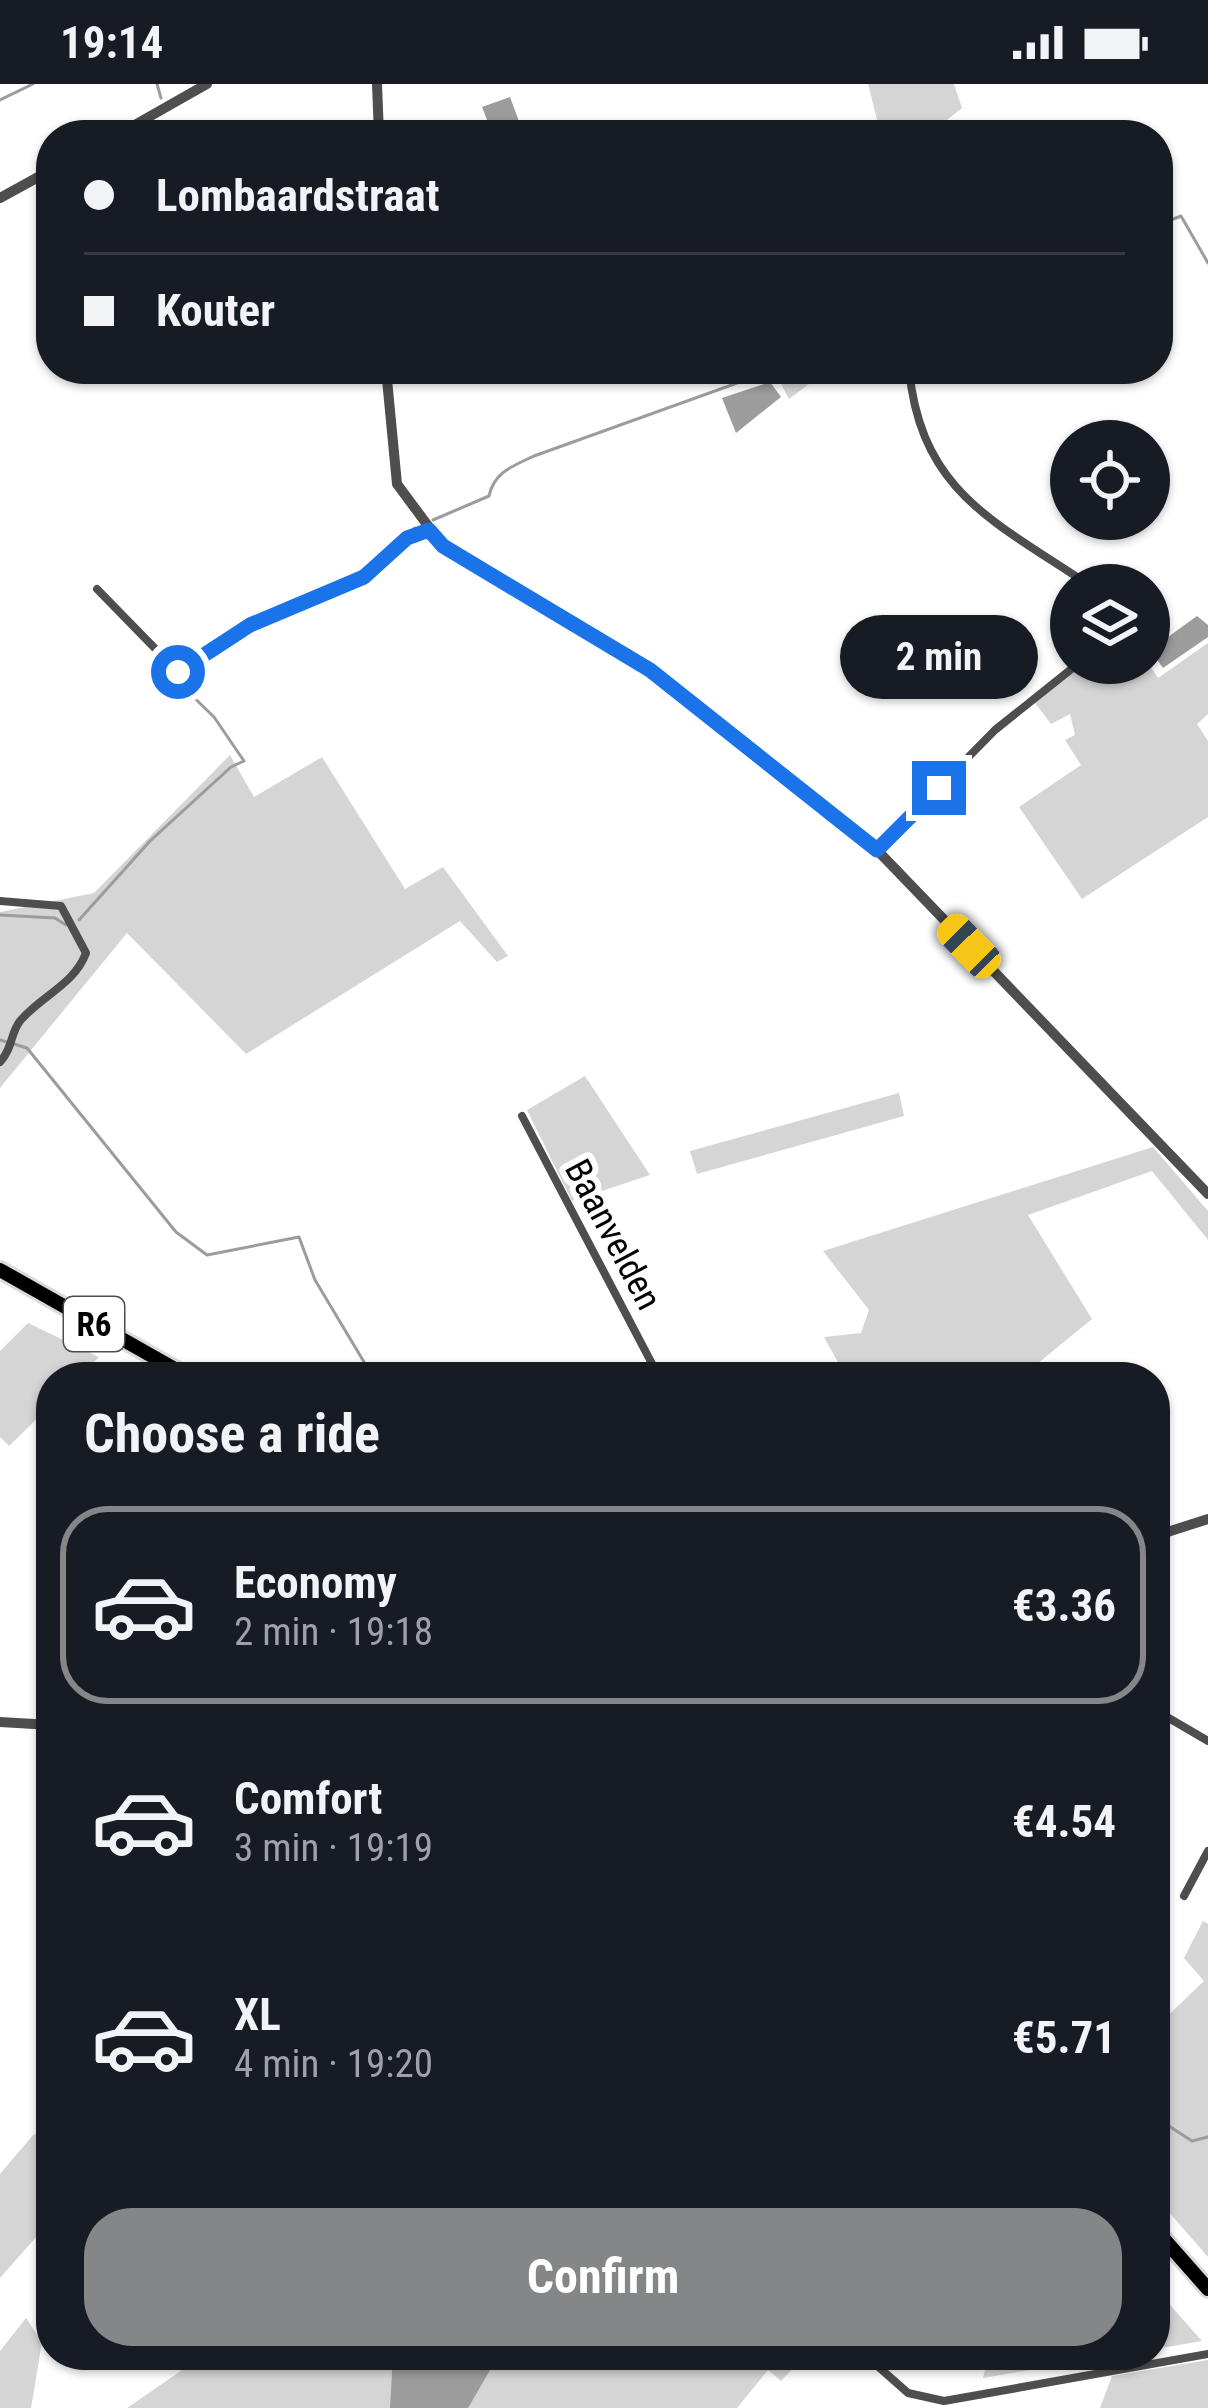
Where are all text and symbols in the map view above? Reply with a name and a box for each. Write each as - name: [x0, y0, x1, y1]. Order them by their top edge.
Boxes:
- text: 19:14: [60, 16, 163, 69]
- text: Lombaardstraat: [156, 169, 439, 222]
- text: Kouter: [156, 284, 275, 337]
- map controls: [1050, 420, 1170, 684]
- button: locate: [1050, 420, 1170, 540]
- button: layers: [1050, 564, 1170, 684]
- callout: 2 min: [840, 614, 1038, 698]
- text: 2 min: [896, 634, 982, 680]
- route start: [151, 645, 205, 699]
- route end: [912, 761, 966, 815]
- car: [931, 908, 1007, 984]
- street label: Baanvelden: [556, 1152, 670, 1317]
- road number: R6: [64, 1297, 124, 1351]
- text: Choose a ride: [84, 1402, 380, 1465]
- icon: car: [90, 1551, 198, 1659]
- text: Economy: [234, 1556, 397, 1609]
- text: €3.36: [1012, 1579, 1116, 1632]
- text: 2 min · 19:18: [234, 1609, 433, 1655]
- icon: car: [90, 1767, 198, 1875]
- text: Comfort: [234, 1772, 382, 1825]
- text: €4.54: [1012, 1795, 1116, 1848]
- text: 3 min · 19:19: [234, 1825, 433, 1871]
- icon: car: [90, 1983, 198, 2091]
- text: XL: [234, 1988, 281, 2041]
- text: €5.71: [1012, 2011, 1116, 2064]
- text: 4 min · 19:20: [234, 2041, 433, 2087]
- button: Confirm: [84, 2208, 1122, 2346]

